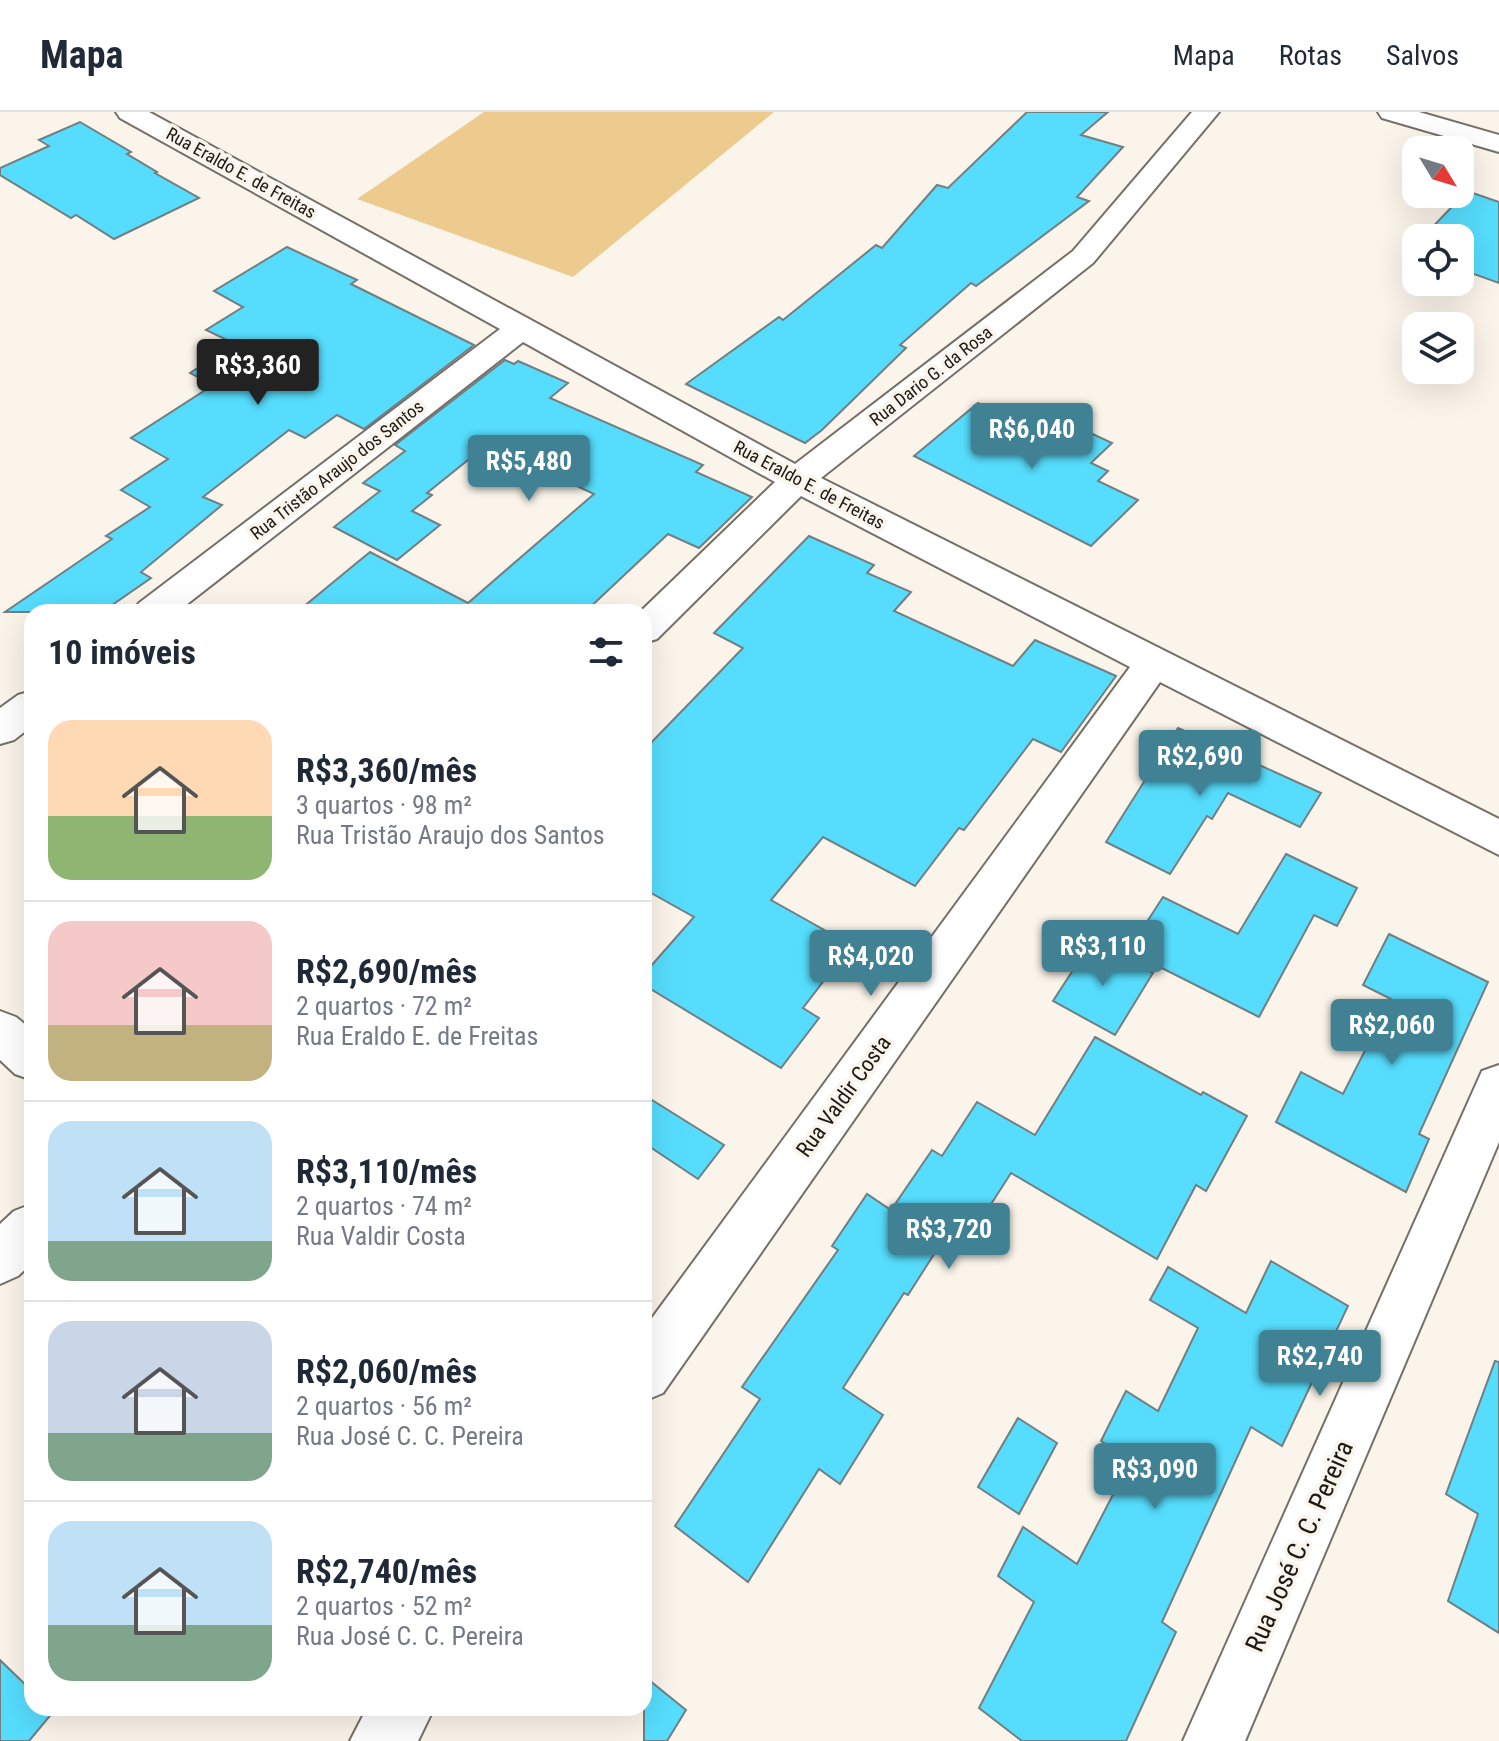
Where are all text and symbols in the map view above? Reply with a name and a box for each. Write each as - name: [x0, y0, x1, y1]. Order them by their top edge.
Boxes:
- text: Mapa: [40, 33, 123, 77]
- text: Mapa: [1173, 39, 1235, 72]
- text: Rotas: [1279, 39, 1342, 72]
- text: Salvos: [1386, 39, 1459, 72]
- street label: Rua Eraldo E. de Freitas: [163, 123, 320, 222]
- north arrow: [1402, 136, 1474, 208]
- map controls: [1402, 136, 1474, 384]
- button: locate: [1402, 224, 1474, 296]
- button: layers: [1402, 312, 1474, 384]
- street label: Rua Dario G. da Rosa: [865, 321, 996, 430]
- pin: R$3,360: [184, 339, 332, 407]
- text: R$3,360: [215, 350, 301, 380]
- street label: Rua Tristão Araujo dos Santos: [246, 396, 427, 544]
- pin: R$6,040: [958, 403, 1106, 471]
- text: R$6,040: [989, 414, 1075, 444]
- pin: R$5,480: [455, 435, 603, 503]
- street label: Rua Eraldo E. de Freitas: [730, 436, 888, 533]
- text: R$5,480: [486, 446, 572, 476]
- icon: filters: [584, 630, 628, 674]
- text: 10 imóveis: [48, 632, 196, 672]
- pin: R$2,690: [1126, 730, 1274, 798]
- text: R$2,690: [1157, 741, 1243, 771]
- text: R$3,360/mês: [296, 750, 477, 790]
- icon: home: [112, 752, 208, 848]
- text: 3 quartos · 98 m²: [296, 790, 472, 820]
- text: Rua Tristão Araujo dos Santos: [296, 820, 605, 850]
- pin: R$3,110: [1029, 920, 1177, 988]
- pin: R$4,020: [797, 930, 945, 998]
- text: R$3,110: [1060, 931, 1146, 961]
- text: R$4,020: [828, 941, 914, 971]
- text: R$2,690/mês: [296, 951, 477, 991]
- icon: home: [112, 953, 208, 1049]
- text: 2 quartos · 72 m²: [296, 991, 472, 1021]
- pin: R$2,060: [1318, 999, 1466, 1067]
- text: R$2,060: [1349, 1010, 1435, 1040]
- text: Rua Eraldo E. de Freitas: [296, 1021, 538, 1051]
- street label: Rua Valdir Costa: [791, 1031, 896, 1162]
- text: R$3,110/mês: [296, 1151, 477, 1191]
- icon: home: [112, 1153, 208, 1249]
- text: 2 quartos · 74 m²: [296, 1191, 472, 1221]
- pin: R$3,720: [875, 1203, 1023, 1271]
- text: R$3,720: [906, 1214, 992, 1244]
- text: Rua Valdir Costa: [296, 1221, 466, 1251]
- pin: R$2,740: [1246, 1330, 1394, 1398]
- text: R$2,740: [1277, 1341, 1363, 1371]
- text: R$2,060/mês: [296, 1351, 477, 1391]
- icon: home: [112, 1353, 208, 1449]
- text: 2 quartos · 56 m²: [296, 1391, 472, 1421]
- text: Rua José C. C. Pereira: [296, 1421, 524, 1451]
- street label: Rua José C. C. Pereira: [1239, 1436, 1359, 1656]
- pin: R$3,090: [1081, 1443, 1229, 1511]
- text: R$3,090: [1112, 1454, 1198, 1484]
- text: R$2,740/mês: [296, 1551, 477, 1591]
- icon: home: [112, 1553, 208, 1649]
- text: 2 quartos · 52 m²: [296, 1591, 472, 1621]
- text: Rua José C. C. Pereira: [296, 1621, 524, 1651]

